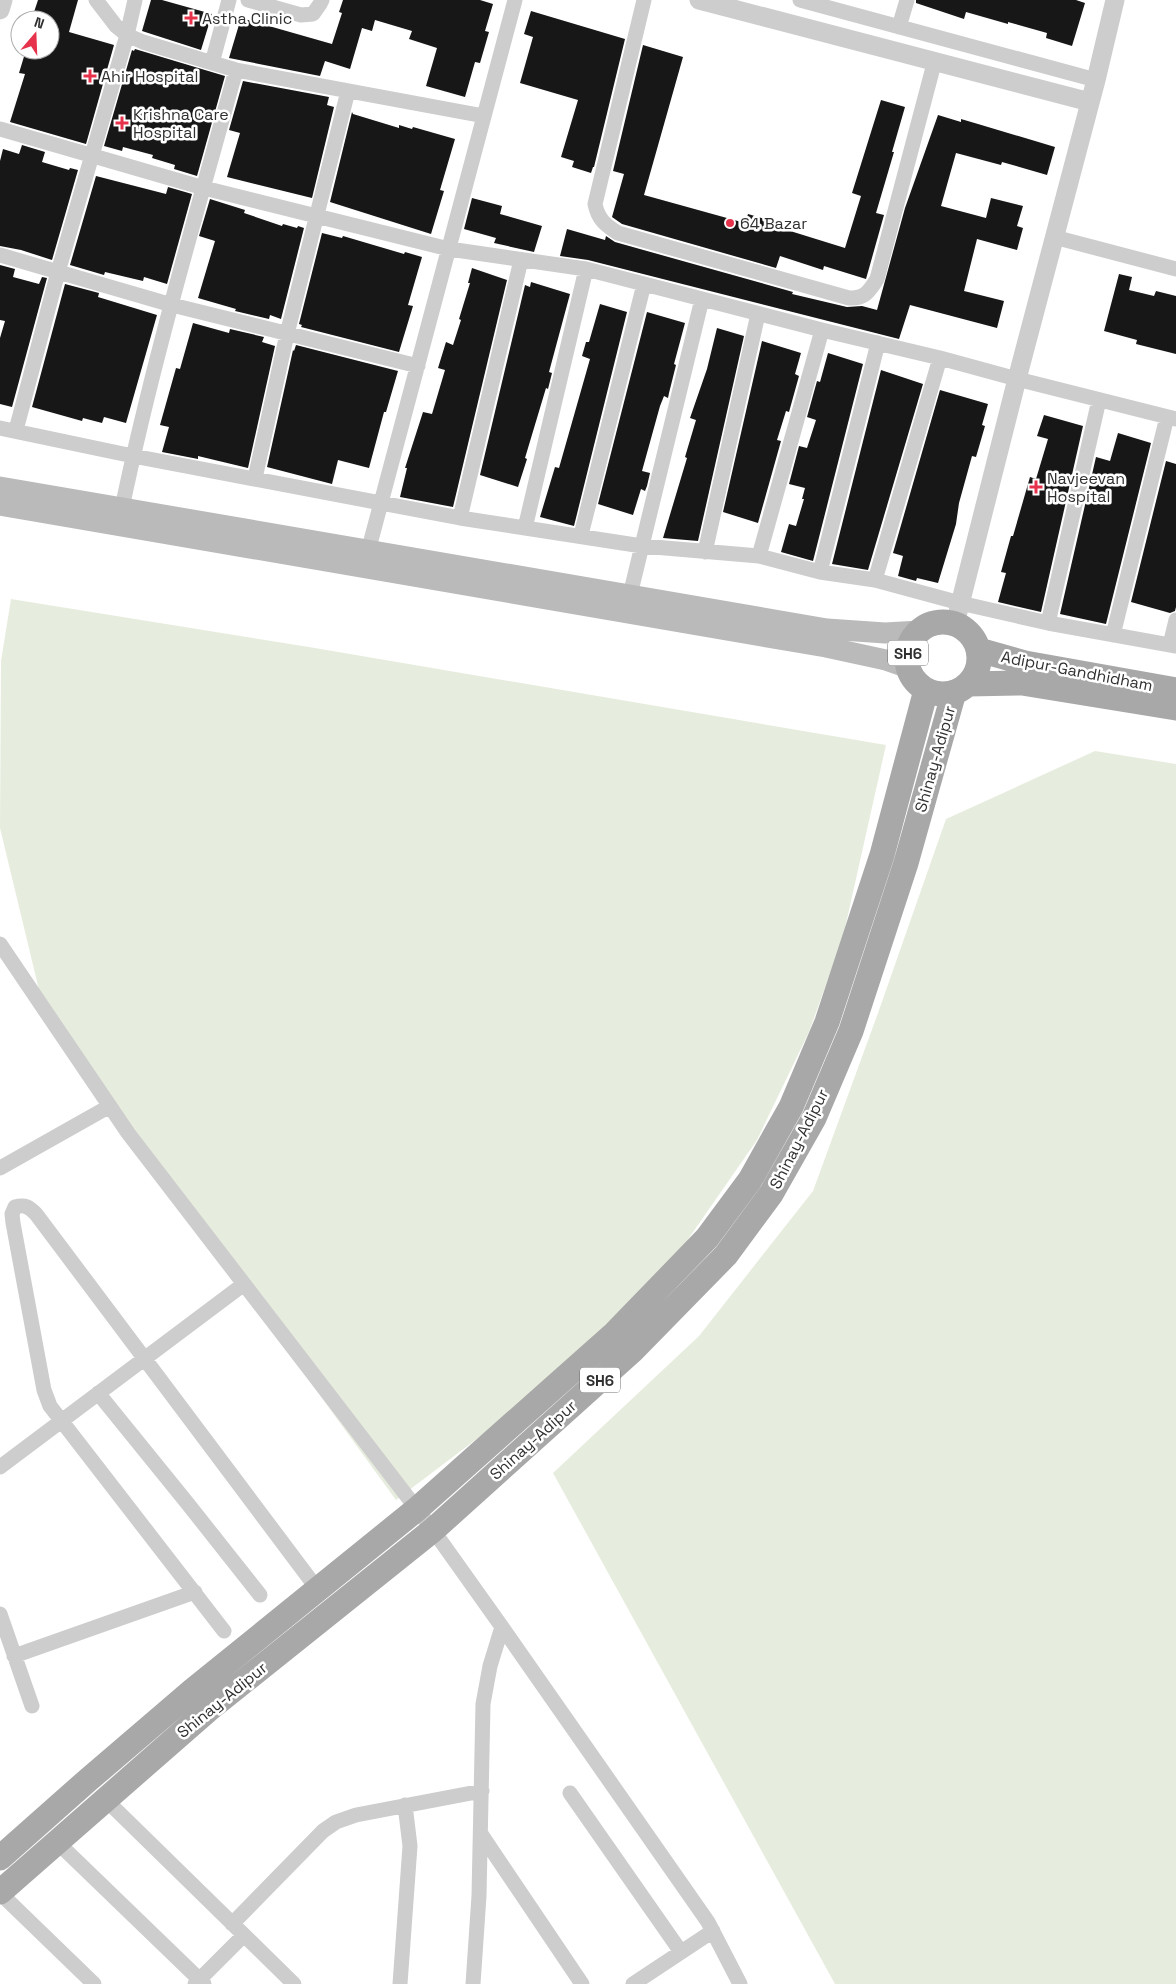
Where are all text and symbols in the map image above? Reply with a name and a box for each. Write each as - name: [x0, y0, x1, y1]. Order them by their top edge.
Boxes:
- place label: Astha Clinic: [202, 8, 292, 29]
- north arrow: [10, 10, 60, 60]
- marker: Astha Clinic: [184, 11, 198, 25]
- text: N: [32, 13, 47, 33]
- place label: Ahir Hospital: [101, 66, 198, 87]
- marker: Ahir Hospital: [83, 69, 97, 83]
- place label: Krishna Care Hospital: [133, 104, 229, 143]
- marker: Krishna Care Hospital: [115, 116, 129, 130]
- place label: 64 Bazar: [740, 213, 807, 234]
- marker: 64 Bazar: [724, 217, 736, 229]
- place label: Navjeevan Hospital: [1047, 468, 1125, 507]
- marker: Navjeevan Hospital: [1029, 480, 1043, 494]
- road number: SH6: [888, 640, 928, 666]
- street label: Adipur-Gandhidham: [999, 646, 1155, 696]
- street label: Shinay-Adipur: [910, 703, 960, 815]
- street label: Shinay-Adipur: [765, 1085, 833, 1193]
- road number: SH6: [580, 1368, 620, 1392]
- street label: Shinay-Adipur: [485, 1396, 581, 1484]
- street label: Shinay-Adipur: [173, 1657, 271, 1743]

